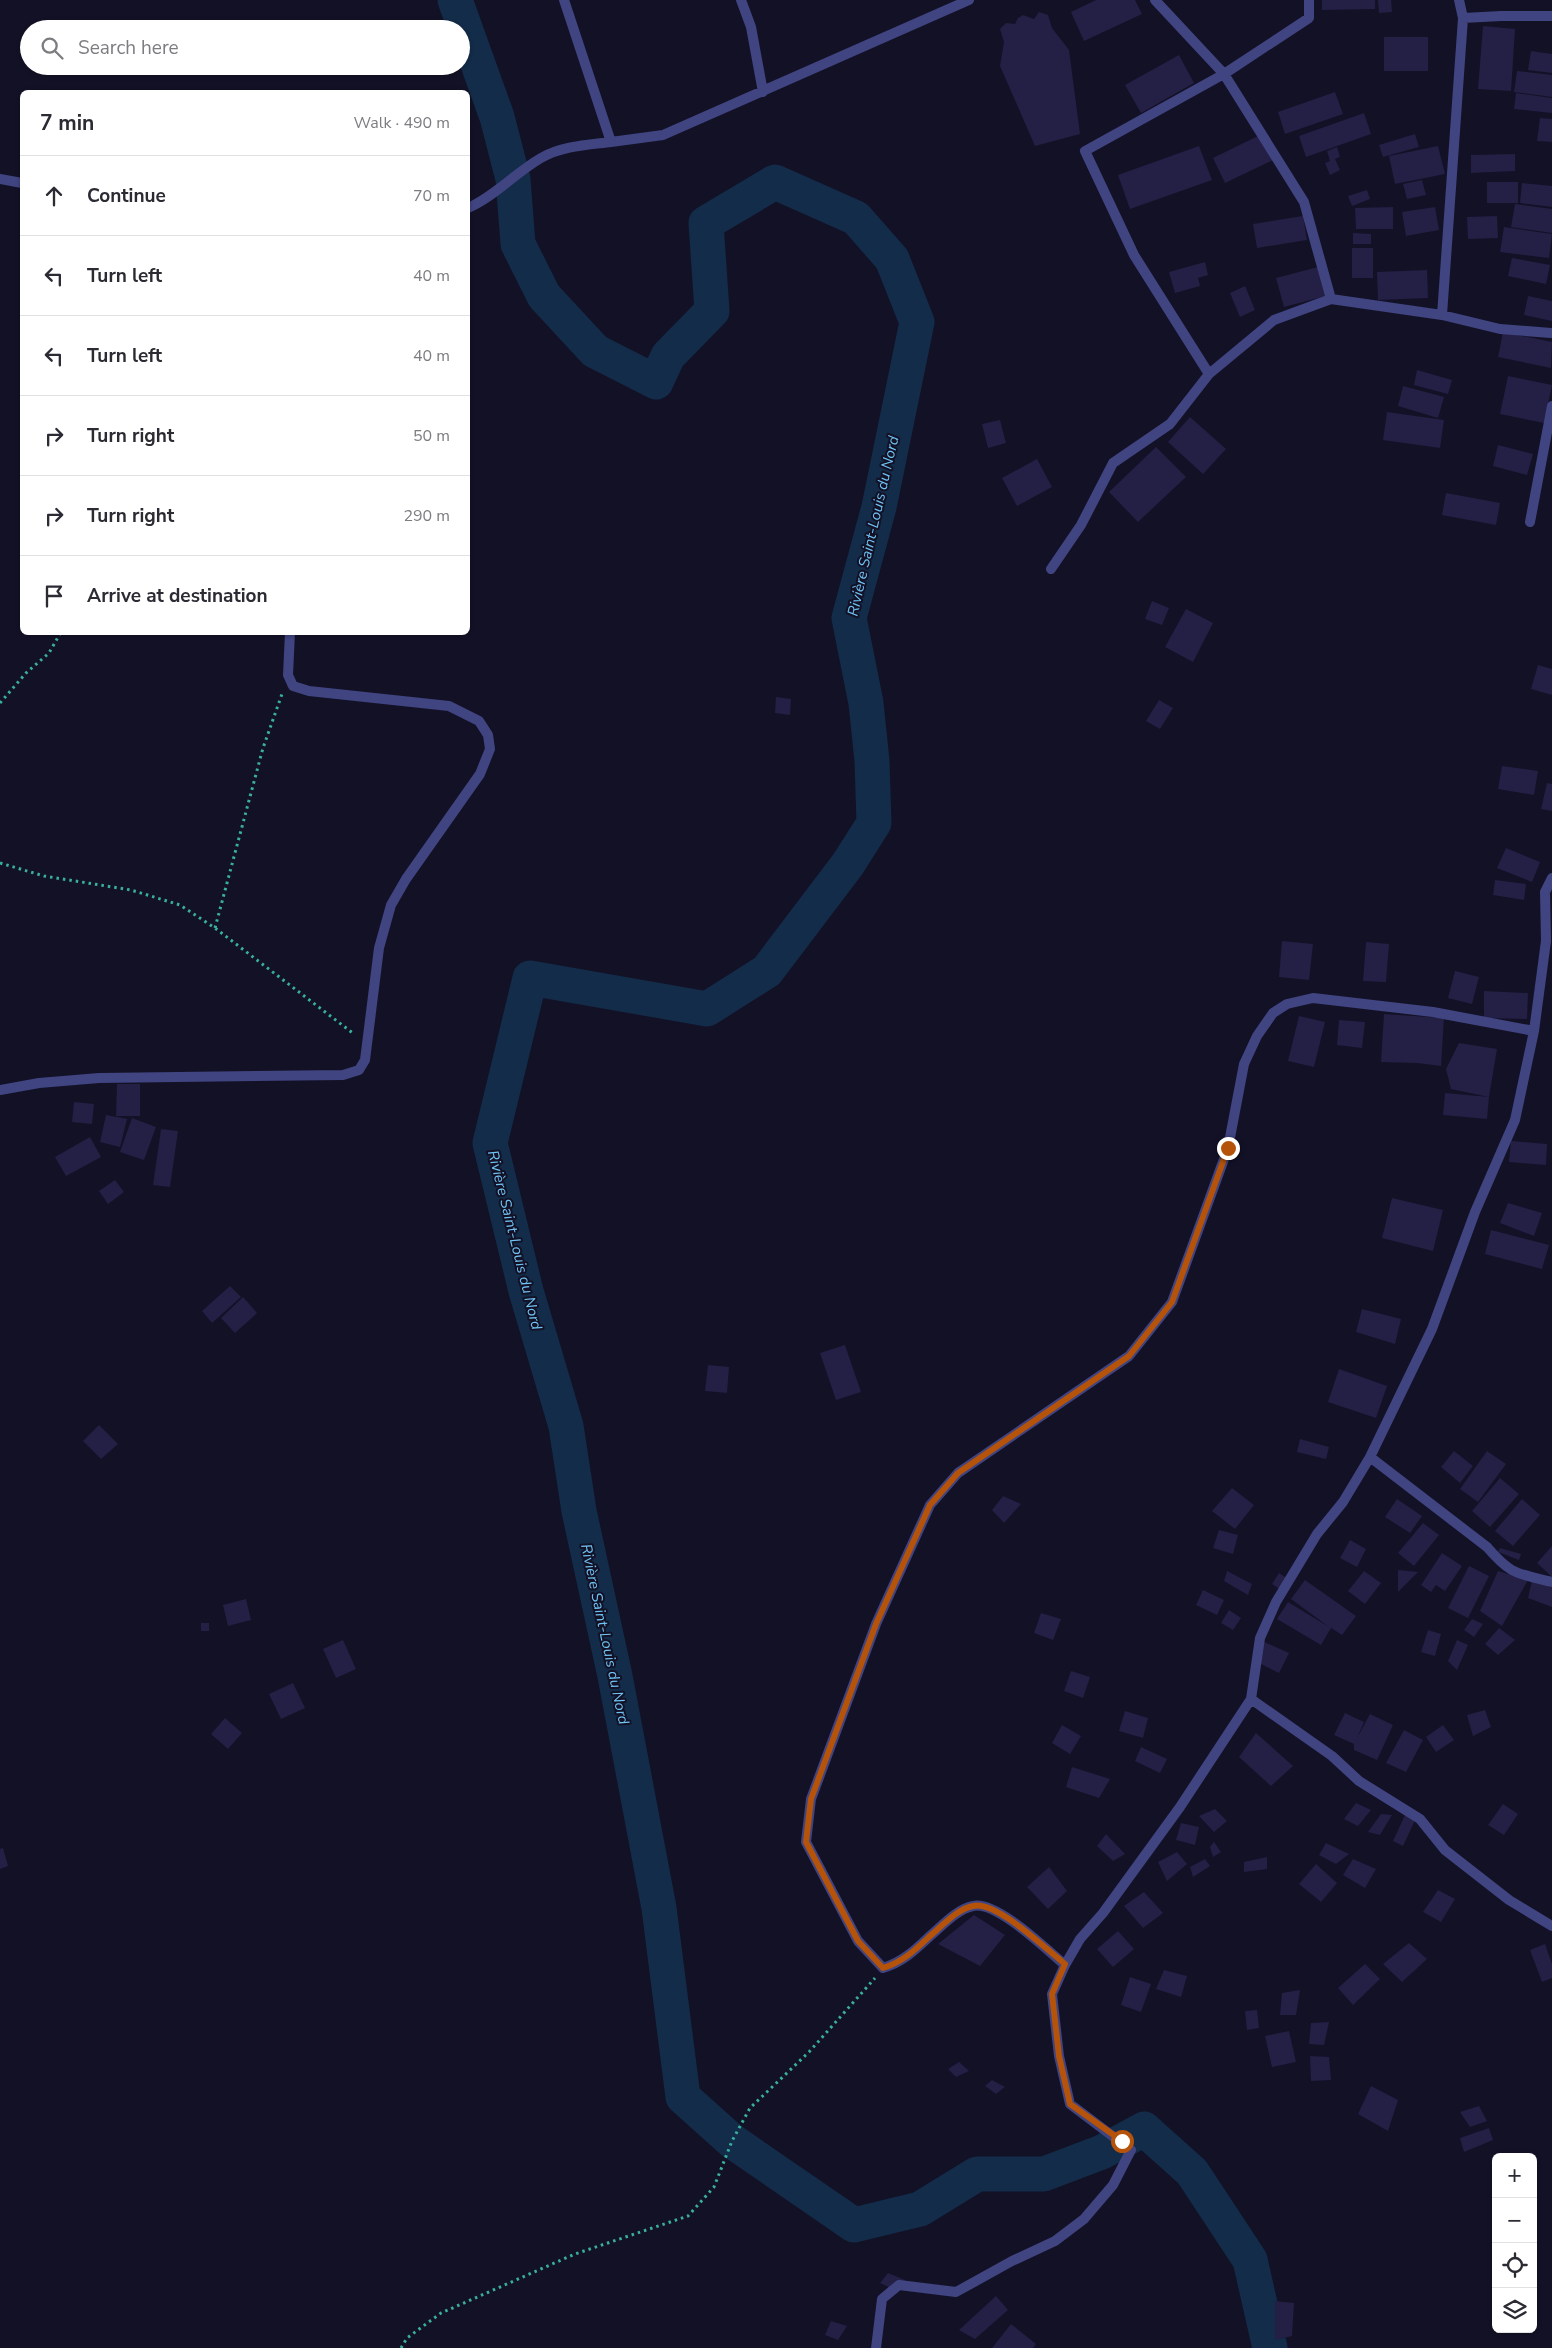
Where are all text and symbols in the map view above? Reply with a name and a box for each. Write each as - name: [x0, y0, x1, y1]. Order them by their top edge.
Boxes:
- search box: [20, 20, 470, 75]
- icon: search: [38, 34, 66, 62]
- text: Search here: [78, 35, 179, 61]
- text: 7 min: [40, 109, 94, 137]
- text: Walk · 490 m: [354, 112, 450, 134]
- icon: ahead: [40, 182, 68, 210]
- text: Continue: [87, 183, 166, 209]
- text: 70 m: [413, 185, 450, 207]
- icon: left: [40, 262, 68, 290]
- text: Turn left: [87, 263, 162, 289]
- text: 40 m: [413, 265, 450, 287]
- icon: left: [40, 342, 68, 370]
- text: Turn left: [87, 343, 162, 369]
- text: 40 m: [413, 345, 450, 367]
- icon: right: [40, 422, 68, 450]
- text: Turn right: [87, 423, 174, 449]
- text: 50 m: [413, 425, 450, 447]
- water label: Rivière Saint-Louis du Nord: [843, 434, 904, 618]
- icon: right: [40, 502, 68, 530]
- text: Turn right: [87, 503, 174, 529]
- text: 290 m: [403, 505, 450, 527]
- icon: arrive: [40, 582, 68, 610]
- text: Arrive at destination: [87, 583, 268, 609]
- route end: [1217, 1137, 1240, 1160]
- water label: Rivière Saint-Louis du Nord: [483, 1148, 547, 1332]
- water label: Rivière Saint-Louis du Nord: [576, 1542, 634, 1726]
- route start: [1111, 2130, 1134, 2153]
- map controls: [1492, 2153, 1537, 2333]
- button: +: [1492, 2153, 1537, 2198]
- button: −: [1492, 2198, 1537, 2243]
- button: locate: [1492, 2243, 1537, 2288]
- button: layers: [1492, 2288, 1537, 2333]

